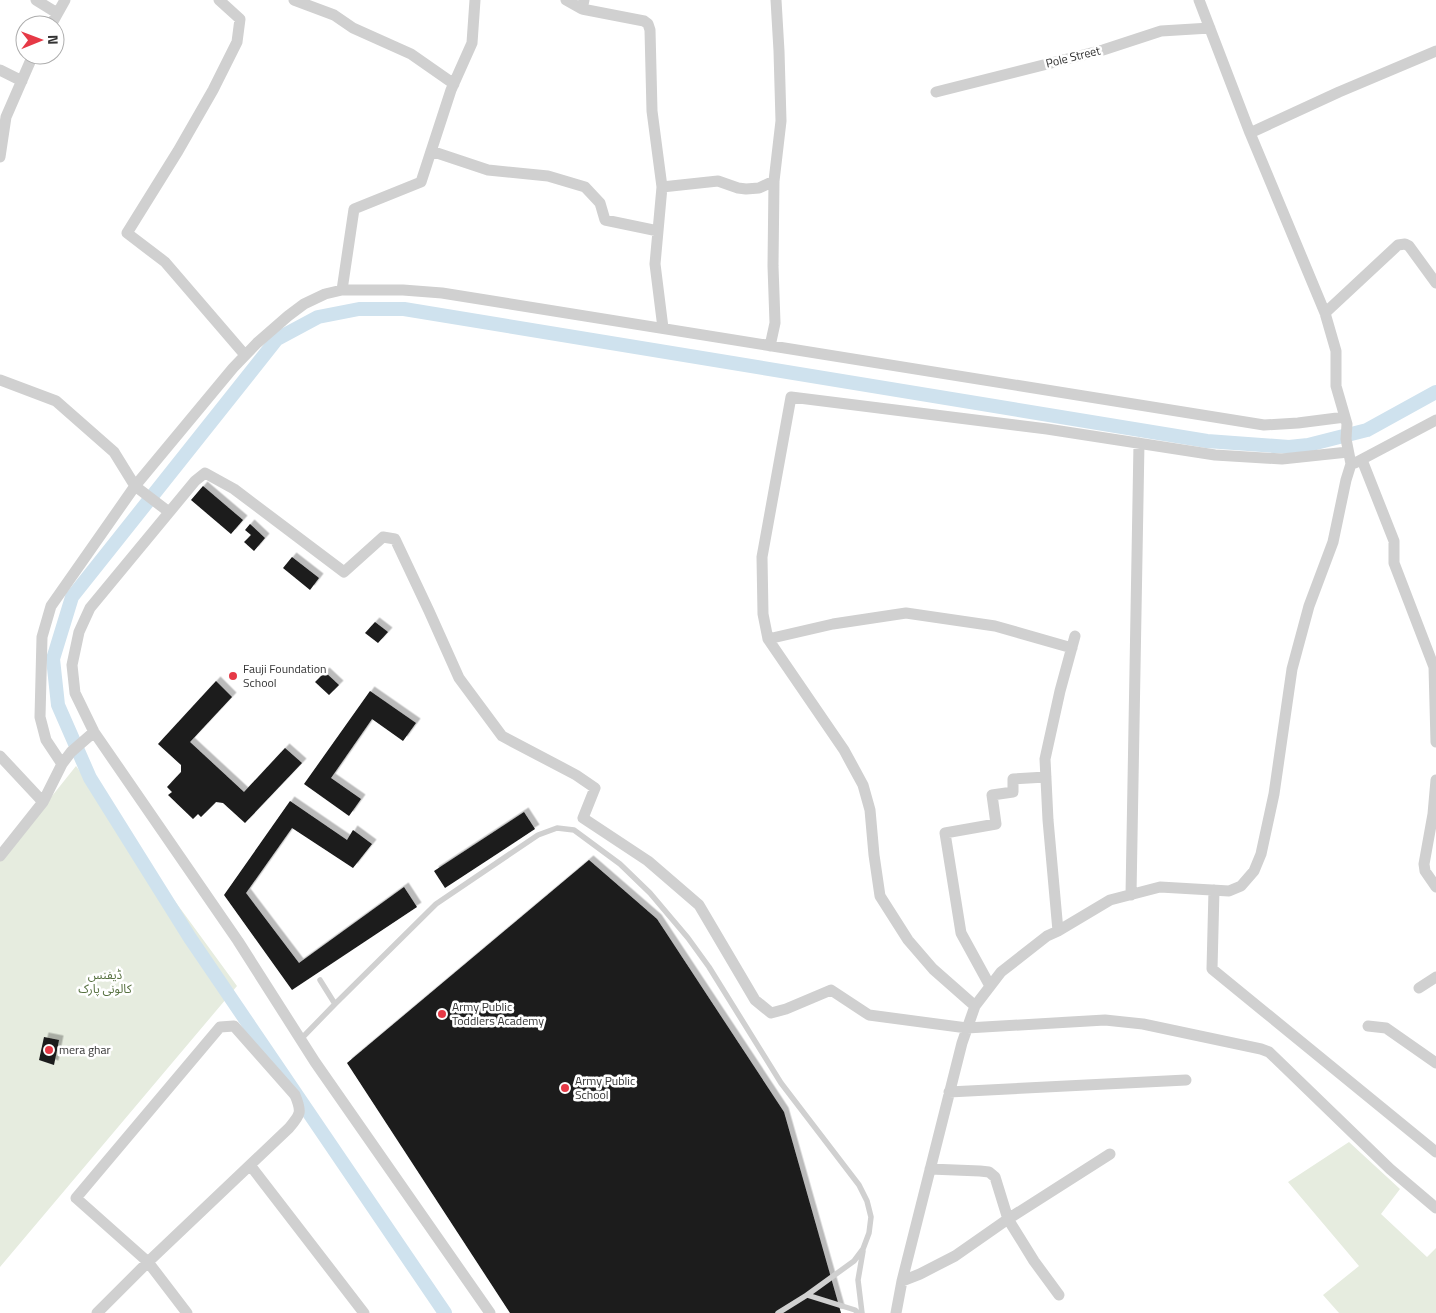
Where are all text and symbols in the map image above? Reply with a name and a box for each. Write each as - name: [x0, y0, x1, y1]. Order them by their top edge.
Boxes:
- north arrow: [15, 15, 65, 65]
- text: N: [43, 35, 64, 45]
- street label: Pole Street: [1044, 40, 1103, 72]
- place label: Fauji Foundation School: [243, 659, 326, 692]
- marker: Fauji Foundation School: [227, 670, 239, 682]
- park label: ڈیفنس کالونی پارک: [78, 965, 133, 998]
- place label: Army Public Toddlers Academy: [452, 997, 544, 1030]
- marker: Army Public Toddlers Academy: [436, 1008, 448, 1020]
- place label: mera ghar: [59, 1040, 111, 1059]
- marker: mera ghar: [43, 1044, 55, 1056]
- place label: Army Public School: [575, 1071, 635, 1104]
- marker: Army Public School: [559, 1082, 571, 1094]

